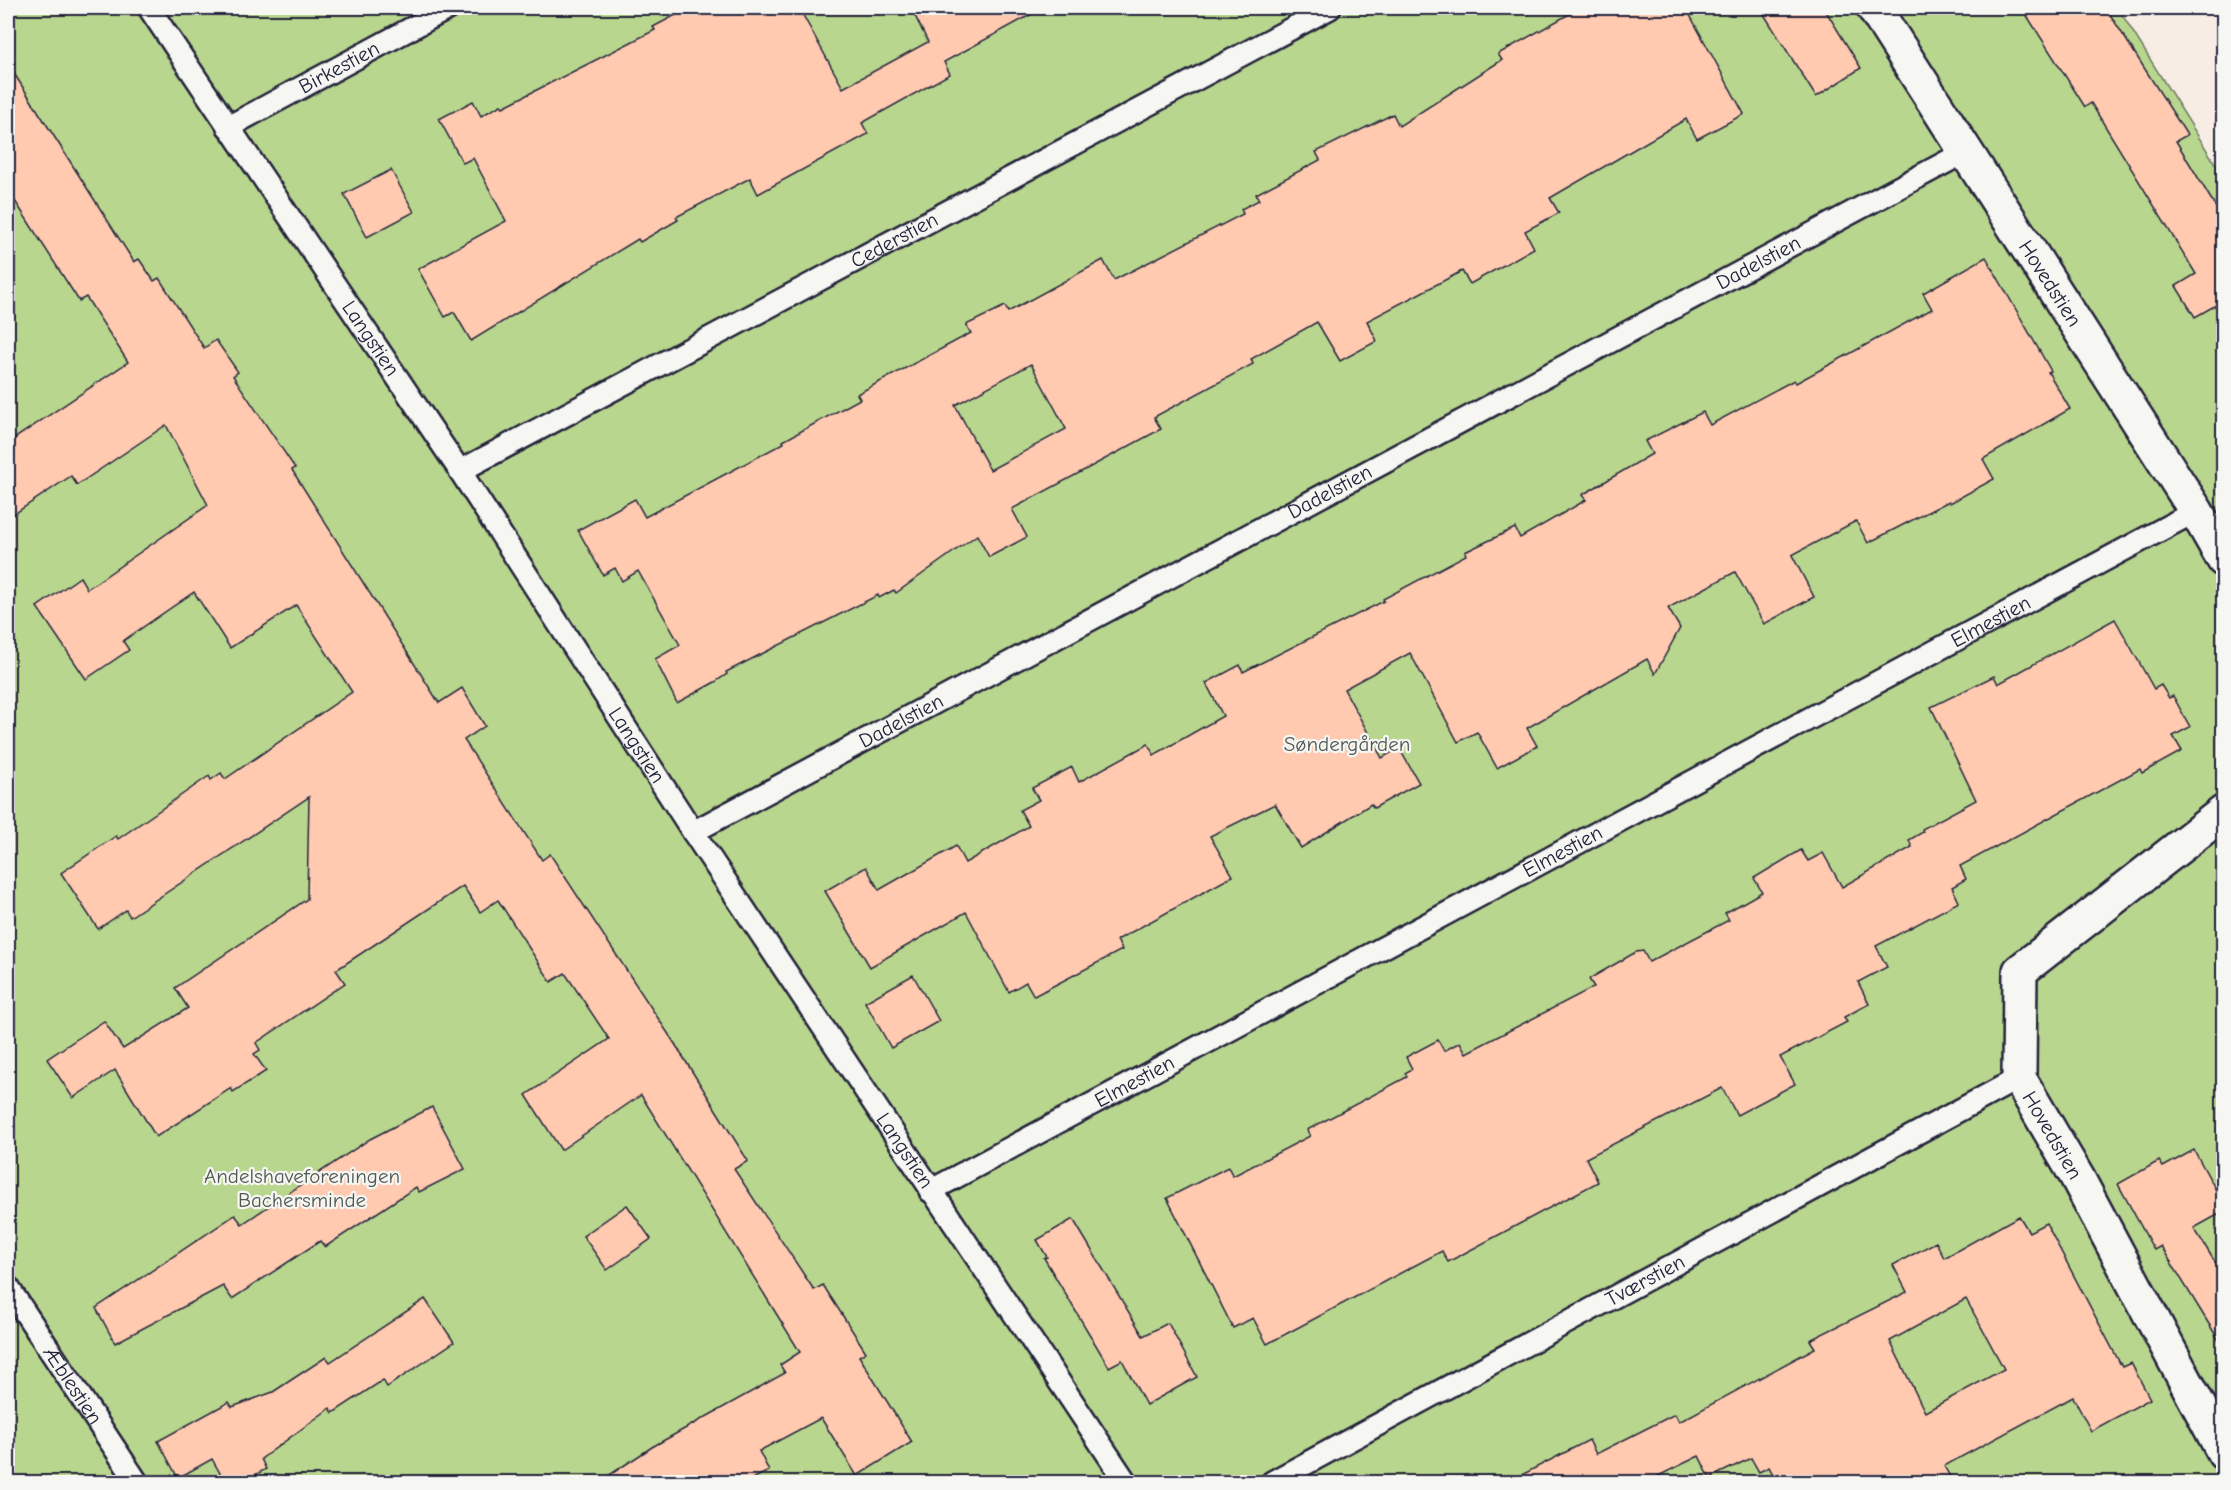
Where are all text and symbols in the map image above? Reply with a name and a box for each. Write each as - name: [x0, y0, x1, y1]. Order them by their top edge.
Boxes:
- street label: Birkestien: [294, 36, 383, 99]
- street label: Cederstien: [847, 207, 942, 273]
- street label: Dadelstien: [1712, 230, 1805, 295]
- street label: Hovedstien: [2014, 236, 2087, 331]
- street label: Langstien: [337, 296, 405, 381]
- street label: Dadelstien: [1283, 459, 1376, 524]
- street label: Elmestien: [1947, 590, 2035, 652]
- street label: Dadelstien: [855, 688, 947, 753]
- street label: Langstien: [604, 703, 670, 788]
- park label: Søndergården: [1284, 732, 1410, 756]
- street label: Elmestien: [1519, 820, 1606, 882]
- street label: Elmestien: [1090, 1050, 1178, 1112]
- street label: Hovedstien: [2017, 1087, 2088, 1184]
- street label: Langstien: [871, 1108, 939, 1193]
- park label: Andelshaveforeningen Bachersminde: [204, 1164, 400, 1212]
- street label: Tværstien: [1601, 1249, 1689, 1311]
- street label: Æblestien: [38, 1340, 107, 1429]

